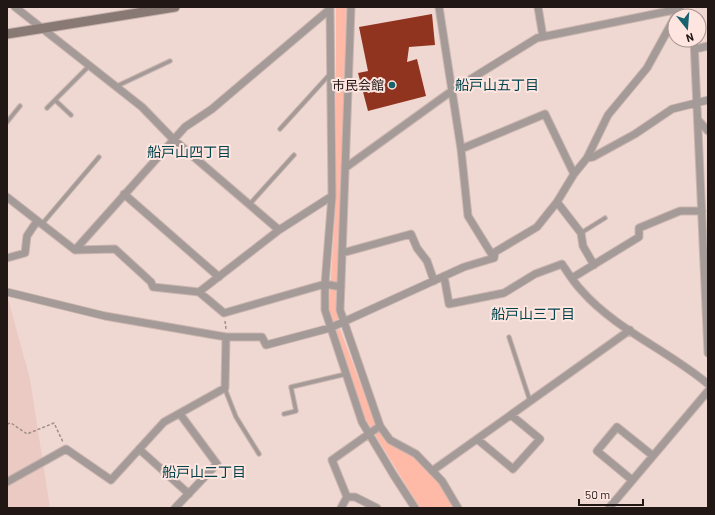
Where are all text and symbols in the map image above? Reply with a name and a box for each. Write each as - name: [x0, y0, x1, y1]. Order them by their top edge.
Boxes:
- north arrow: [667, 8, 707, 48]
- text: N: [685, 31, 695, 45]
- district label: 船戸山五丁目: [455, 76, 539, 93]
- place label: 市民会館: [332, 77, 384, 93]
- marker: 市民会館: [387, 80, 397, 90]
- district label: 船戸山四丁目: [147, 143, 231, 160]
- district label: 船戸山三丁目: [491, 305, 575, 322]
- district label: 船戸山二丁目: [162, 463, 246, 480]
- scale bar: [579, 481, 643, 507]
- text: 50 m: [585, 487, 610, 501]

